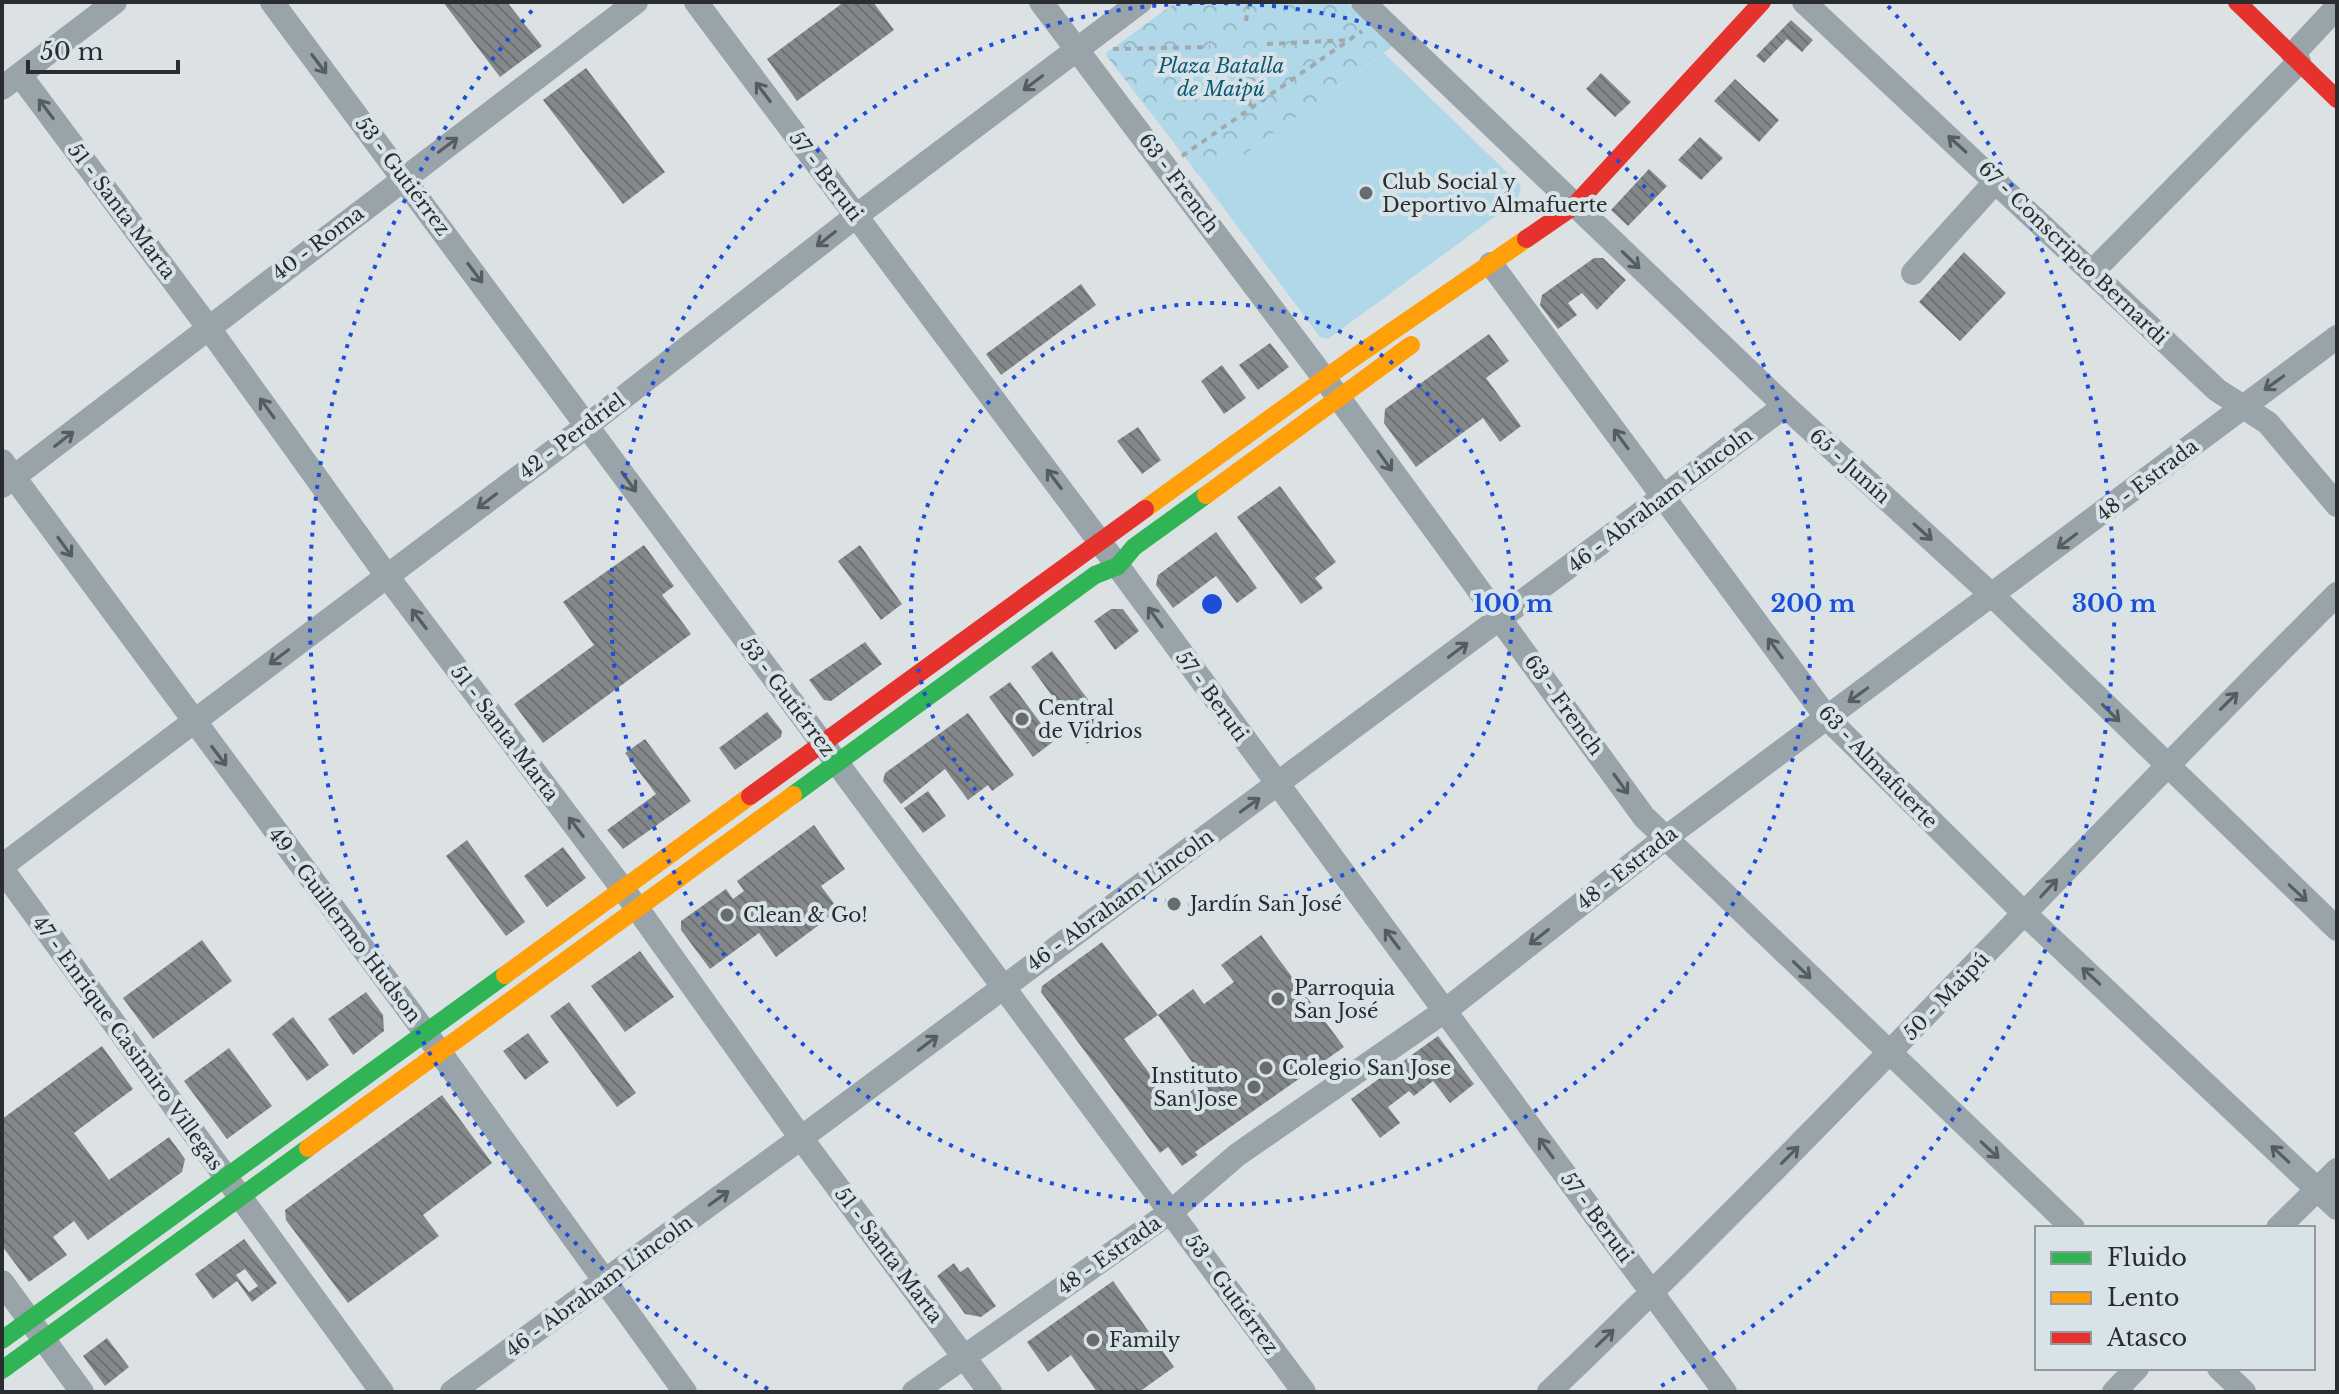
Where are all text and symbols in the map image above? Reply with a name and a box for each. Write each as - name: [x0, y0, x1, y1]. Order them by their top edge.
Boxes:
- scale bar: [28, 24, 178, 74]
- text: 50 m: [40, 37, 104, 66]
- one-way arrow: [311, 53, 328, 75]
- park label: Plaza Batalla de Maipú: [1157, 54, 1284, 101]
- one-way arrow: [1023, 75, 1045, 92]
- one-way arrow: [755, 82, 772, 103]
- one-way arrow: [37, 99, 54, 120]
- street label: 53 - Gutiérrez: [351, 112, 455, 240]
- street label: 57 - Beruti: [784, 126, 868, 226]
- street label: 63 - French: [1134, 129, 1224, 238]
- one-way arrow: [1948, 135, 1968, 153]
- one-way arrow: [437, 136, 458, 153]
- street label: 51 - Santa Marta: [63, 138, 181, 284]
- street label: 67 - Conscripto Bernardi: [1973, 156, 2173, 350]
- place label: Club Social y Deportivo Almafuerte: [1382, 170, 1608, 217]
- marker: Club Social y Deportivo Almafuerte: [1357, 184, 1375, 202]
- street label: 40 - Roma: [268, 200, 369, 285]
- one-way arrow: [815, 231, 837, 248]
- one-way arrow: [1621, 250, 1641, 269]
- one-way arrow: [466, 261, 483, 283]
- one-way arrow: [2264, 375, 2285, 392]
- street label: 42 - Perdriel: [514, 388, 630, 484]
- one-way arrow: [259, 398, 275, 420]
- street label: 46 - Abraham Lincoln: [1563, 423, 1757, 577]
- street label: 65 - Junín: [1805, 424, 1895, 509]
- one-way arrow: [1612, 429, 1629, 451]
- one-way arrow: [53, 430, 74, 447]
- street label: 48 - Estrada: [2091, 433, 2203, 526]
- one-way arrow: [1377, 449, 1394, 471]
- one-way arrow: [1045, 469, 1062, 491]
- one-way arrow: [621, 470, 638, 492]
- one-way arrow: [476, 492, 498, 509]
- one-way arrow: [1913, 523, 1933, 541]
- one-way arrow: [2057, 532, 2078, 549]
- one-way arrow: [56, 535, 73, 557]
- text: 100 m: [1473, 589, 1553, 618]
- text: 200 m: [1771, 589, 1856, 618]
- text: 300 m: [2072, 589, 2157, 618]
- centre of rings: [1198, 590, 1226, 618]
- one-way arrow: [1147, 607, 1164, 628]
- one-way arrow: [411, 609, 428, 630]
- street label: 53 - Gutiérrez: [736, 633, 840, 761]
- one-way arrow: [1767, 638, 1784, 660]
- one-way arrow: [1447, 641, 1468, 658]
- street label: 57 - Beruti: [1171, 646, 1253, 746]
- one-way arrow: [269, 649, 290, 666]
- street label: 63 - French: [1520, 650, 1609, 760]
- street label: 51 - Santa Marta: [446, 660, 564, 806]
- one-way arrow: [1847, 687, 1869, 703]
- one-way arrow: [2219, 692, 2238, 711]
- place label: Central de Vidrios: [1038, 696, 1142, 743]
- street label: 63 - Almafuerte: [1813, 701, 1943, 833]
- one-way arrow: [2101, 703, 2121, 722]
- marker: Central de Vidrios: [1013, 710, 1031, 728]
- one-way arrow: [210, 745, 227, 766]
- one-way arrow: [1612, 773, 1629, 794]
- one-way arrow: [1238, 797, 1260, 814]
- one-way arrow: [567, 816, 584, 838]
- street label: 48 - Estrada: [1572, 821, 1683, 915]
- street label: 49 - Guillermo Hudson: [264, 823, 426, 1027]
- street label: 46 - Abraham Lincoln: [1022, 824, 1218, 976]
- one-way arrow: [2040, 879, 2058, 899]
- one-way arrow: [2288, 883, 2308, 901]
- place label: Jardín San José: [1187, 892, 1342, 916]
- marker: Jardín San José: [1165, 895, 1183, 913]
- place label: Clean & Go!: [743, 903, 868, 927]
- marker: Clean & Go!: [718, 906, 736, 924]
- street label: 47 - Enrique Casimiro Villegas: [28, 911, 228, 1175]
- one-way arrow: [1384, 928, 1401, 950]
- one-way arrow: [1529, 928, 1550, 946]
- street label: 50 - Maipú: [1898, 947, 1994, 1045]
- one-way arrow: [1792, 960, 1811, 979]
- one-way arrow: [2082, 967, 2101, 986]
- place label: Parroquia San José: [1294, 976, 1396, 1023]
- marker: Parroquia San José: [1269, 990, 1287, 1008]
- one-way arrow: [917, 1034, 938, 1051]
- place label: Colegio San Jose: [1282, 1056, 1451, 1080]
- marker: Colegio San Jose: [1257, 1059, 1275, 1077]
- place label: Instituto San Jose: [1151, 1064, 1238, 1111]
- marker: Instituto San Jose: [1245, 1078, 1263, 1096]
- one-way arrow: [1538, 1138, 1555, 1160]
- one-way arrow: [1979, 1140, 1999, 1158]
- one-way arrow: [1780, 1145, 1799, 1165]
- one-way arrow: [2271, 1146, 2291, 1164]
- street label: 57 - Beruti: [1556, 1167, 1638, 1267]
- street label: 51 - Santa Marta: [830, 1182, 948, 1328]
- one-way arrow: [708, 1190, 729, 1207]
- street label: 46 - Abraham Lincoln: [501, 1210, 697, 1362]
- street label: 48 - Estrada: [1053, 1210, 1166, 1300]
- legend: [2035, 1226, 2315, 1370]
- street label: 53 - Gutiérrez: [1180, 1229, 1284, 1359]
- text: Fluido: [2107, 1243, 2187, 1272]
- text: Lento: [2107, 1283, 2180, 1312]
- text: Atasco: [2106, 1323, 2187, 1352]
- place label: Family: [1109, 1328, 1180, 1352]
- one-way arrow: [1595, 1329, 1614, 1348]
- marker: Family: [1084, 1331, 1102, 1349]

